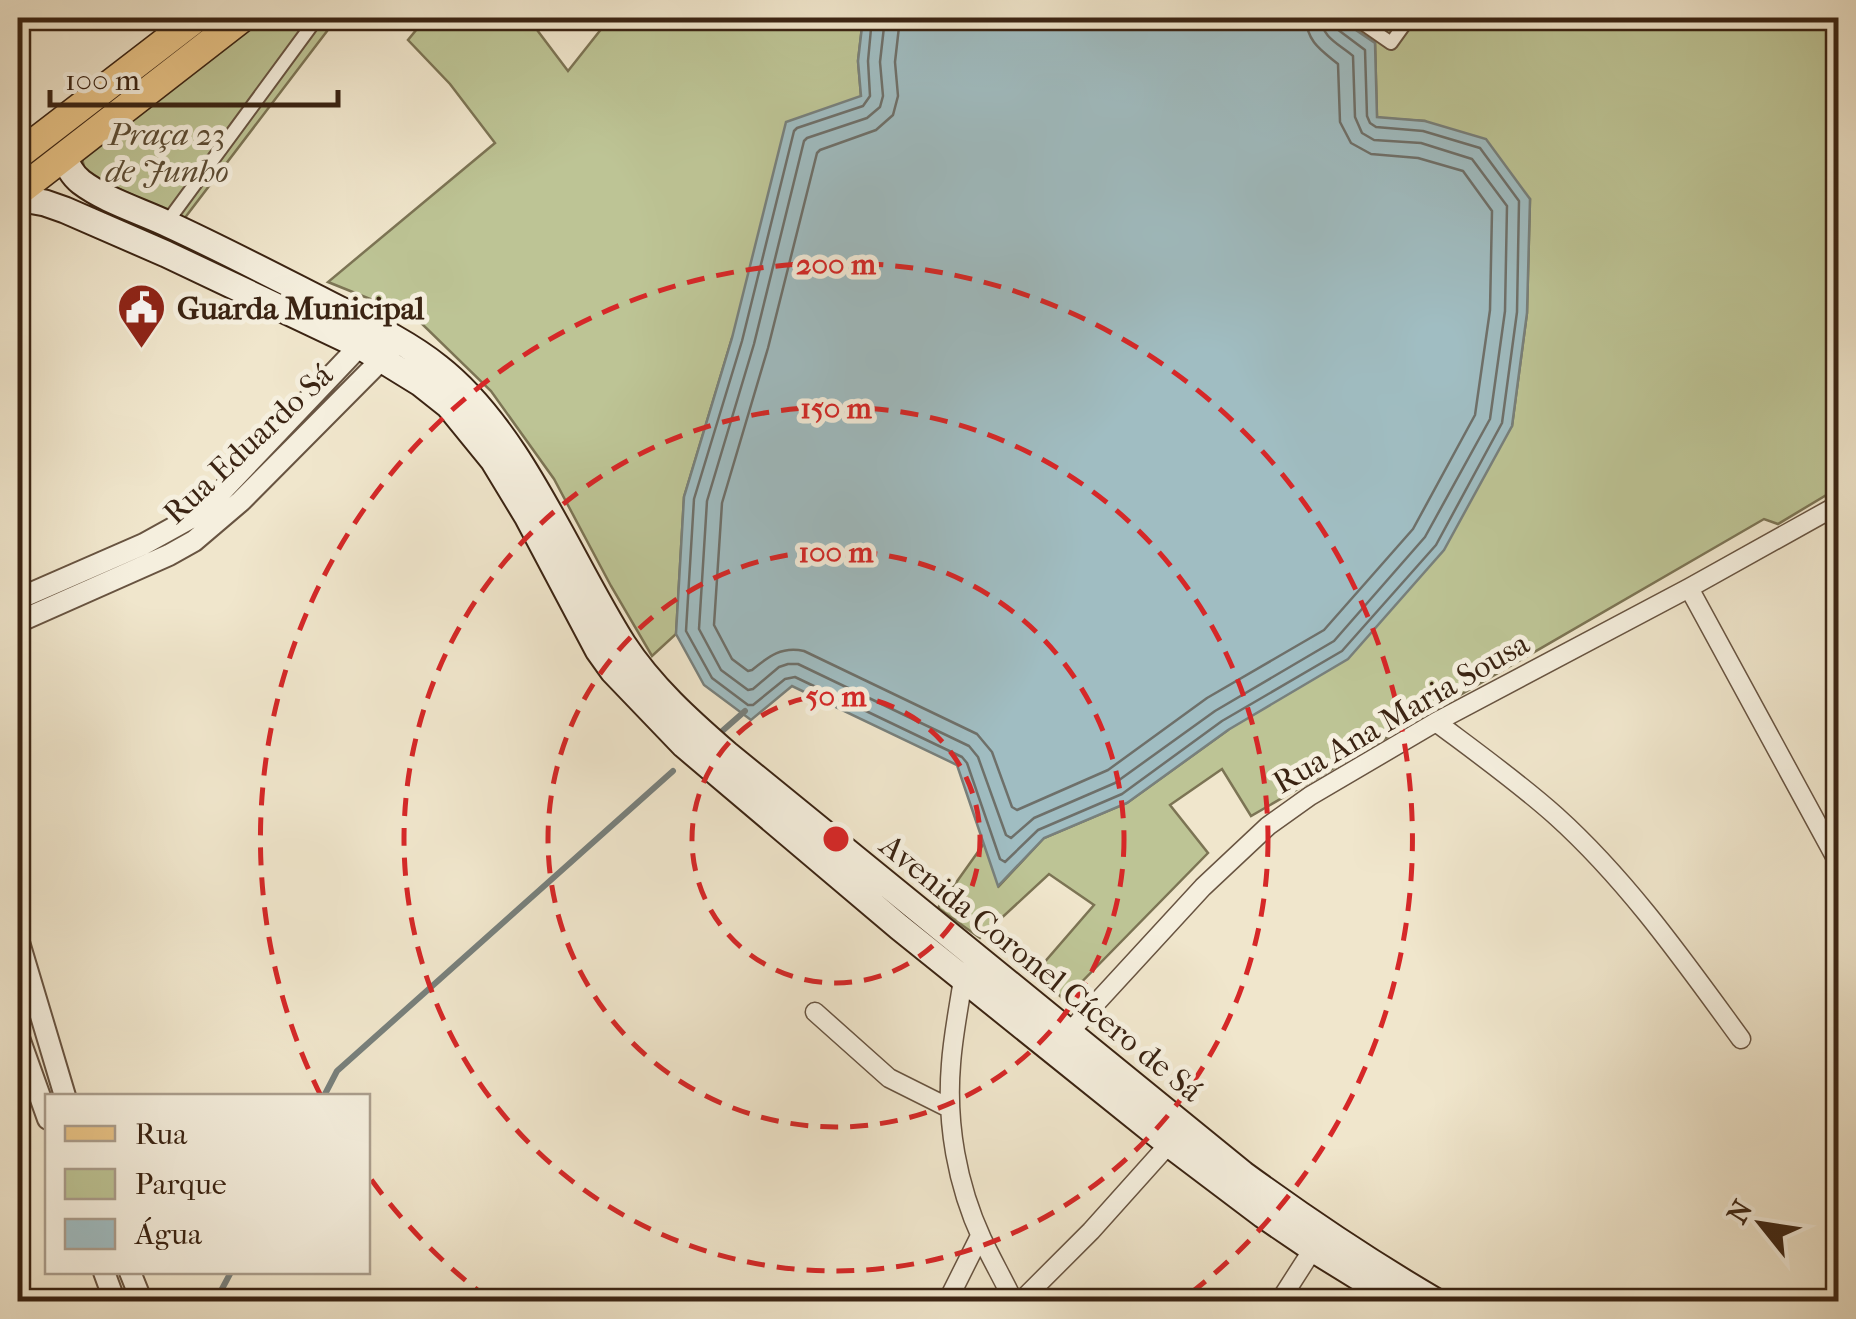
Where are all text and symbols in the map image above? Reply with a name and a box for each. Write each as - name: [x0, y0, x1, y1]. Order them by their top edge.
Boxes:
- scale bar: [50, 45, 338, 107]
- text: 100 m: [65, 63, 140, 98]
- park label: Praça 23 de Junho: [105, 116, 229, 190]
- text: 200 m: [796, 247, 877, 282]
- public building icon: Guarda Municipal: [116, 282, 168, 350]
- place label: Guarda Municipal: [177, 290, 424, 327]
- street label: Rua Eduardo Sá: [156, 356, 341, 532]
- text: 150 m: [800, 391, 873, 426]
- text: 100 m: [798, 535, 875, 570]
- street label: Rua Ana Maria Sousa: [1266, 624, 1537, 801]
- text: 50 m: [806, 679, 867, 714]
- centre of rings: [818, 821, 854, 857]
- street label: Avenida Coronel Cícero de Sá: [871, 825, 1210, 1110]
- legend: [45, 1094, 370, 1274]
- text: Rua: [135, 1117, 188, 1152]
- text: Parque: [135, 1167, 227, 1202]
- north arrow: [1711, 1174, 1811, 1274]
- text: N: [1720, 1194, 1760, 1229]
- text: Água: [134, 1217, 203, 1252]

